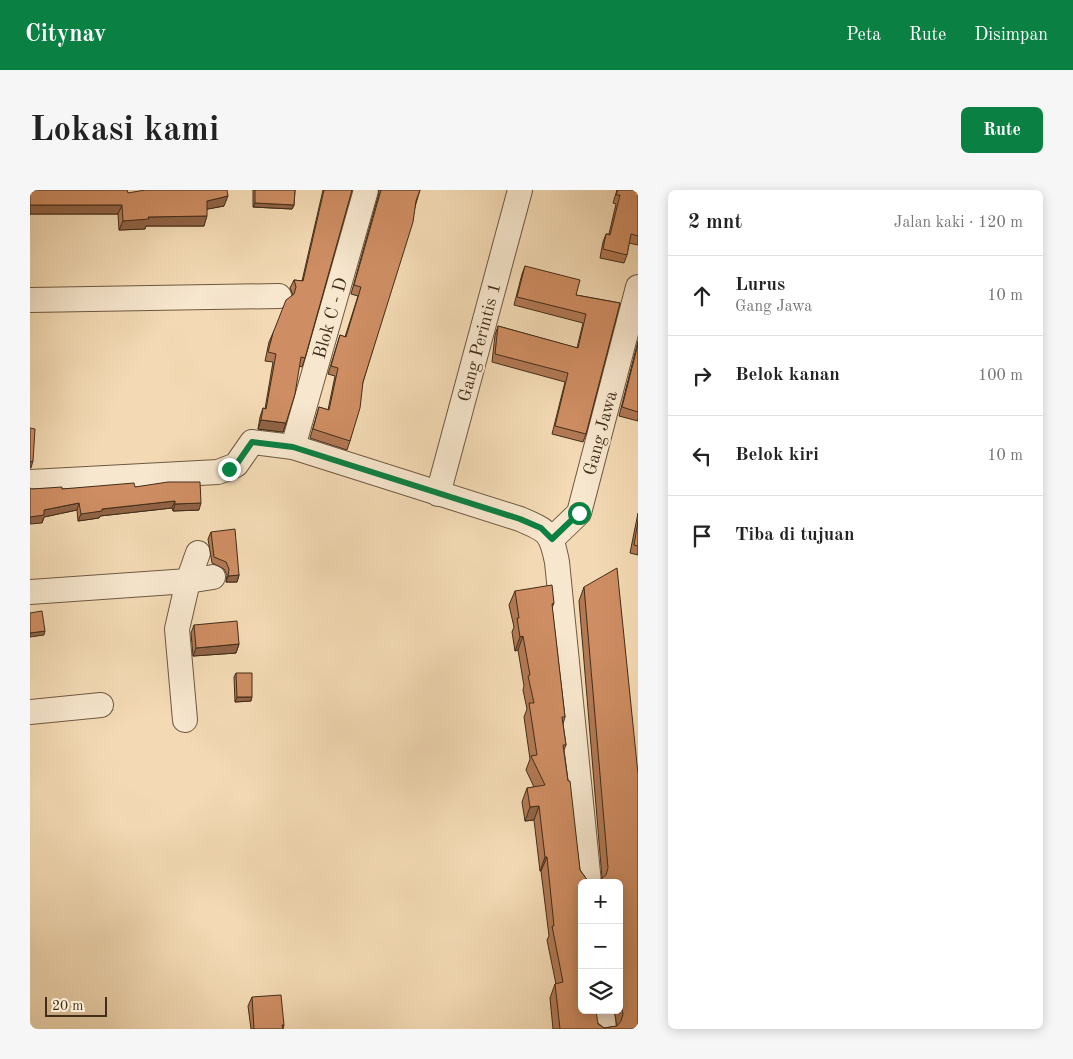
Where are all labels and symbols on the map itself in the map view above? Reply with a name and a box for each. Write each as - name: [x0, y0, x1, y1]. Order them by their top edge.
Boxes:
- street label: Blok C - D: [311, 276, 351, 361]
- street label: Gang Perintis 1: [455, 281, 504, 404]
- street label: Gang Jawa: [581, 389, 621, 478]
- route end: [218, 458, 241, 481]
- route start: [568, 502, 591, 525]
- scale bar: [45, 994, 108, 1017]

